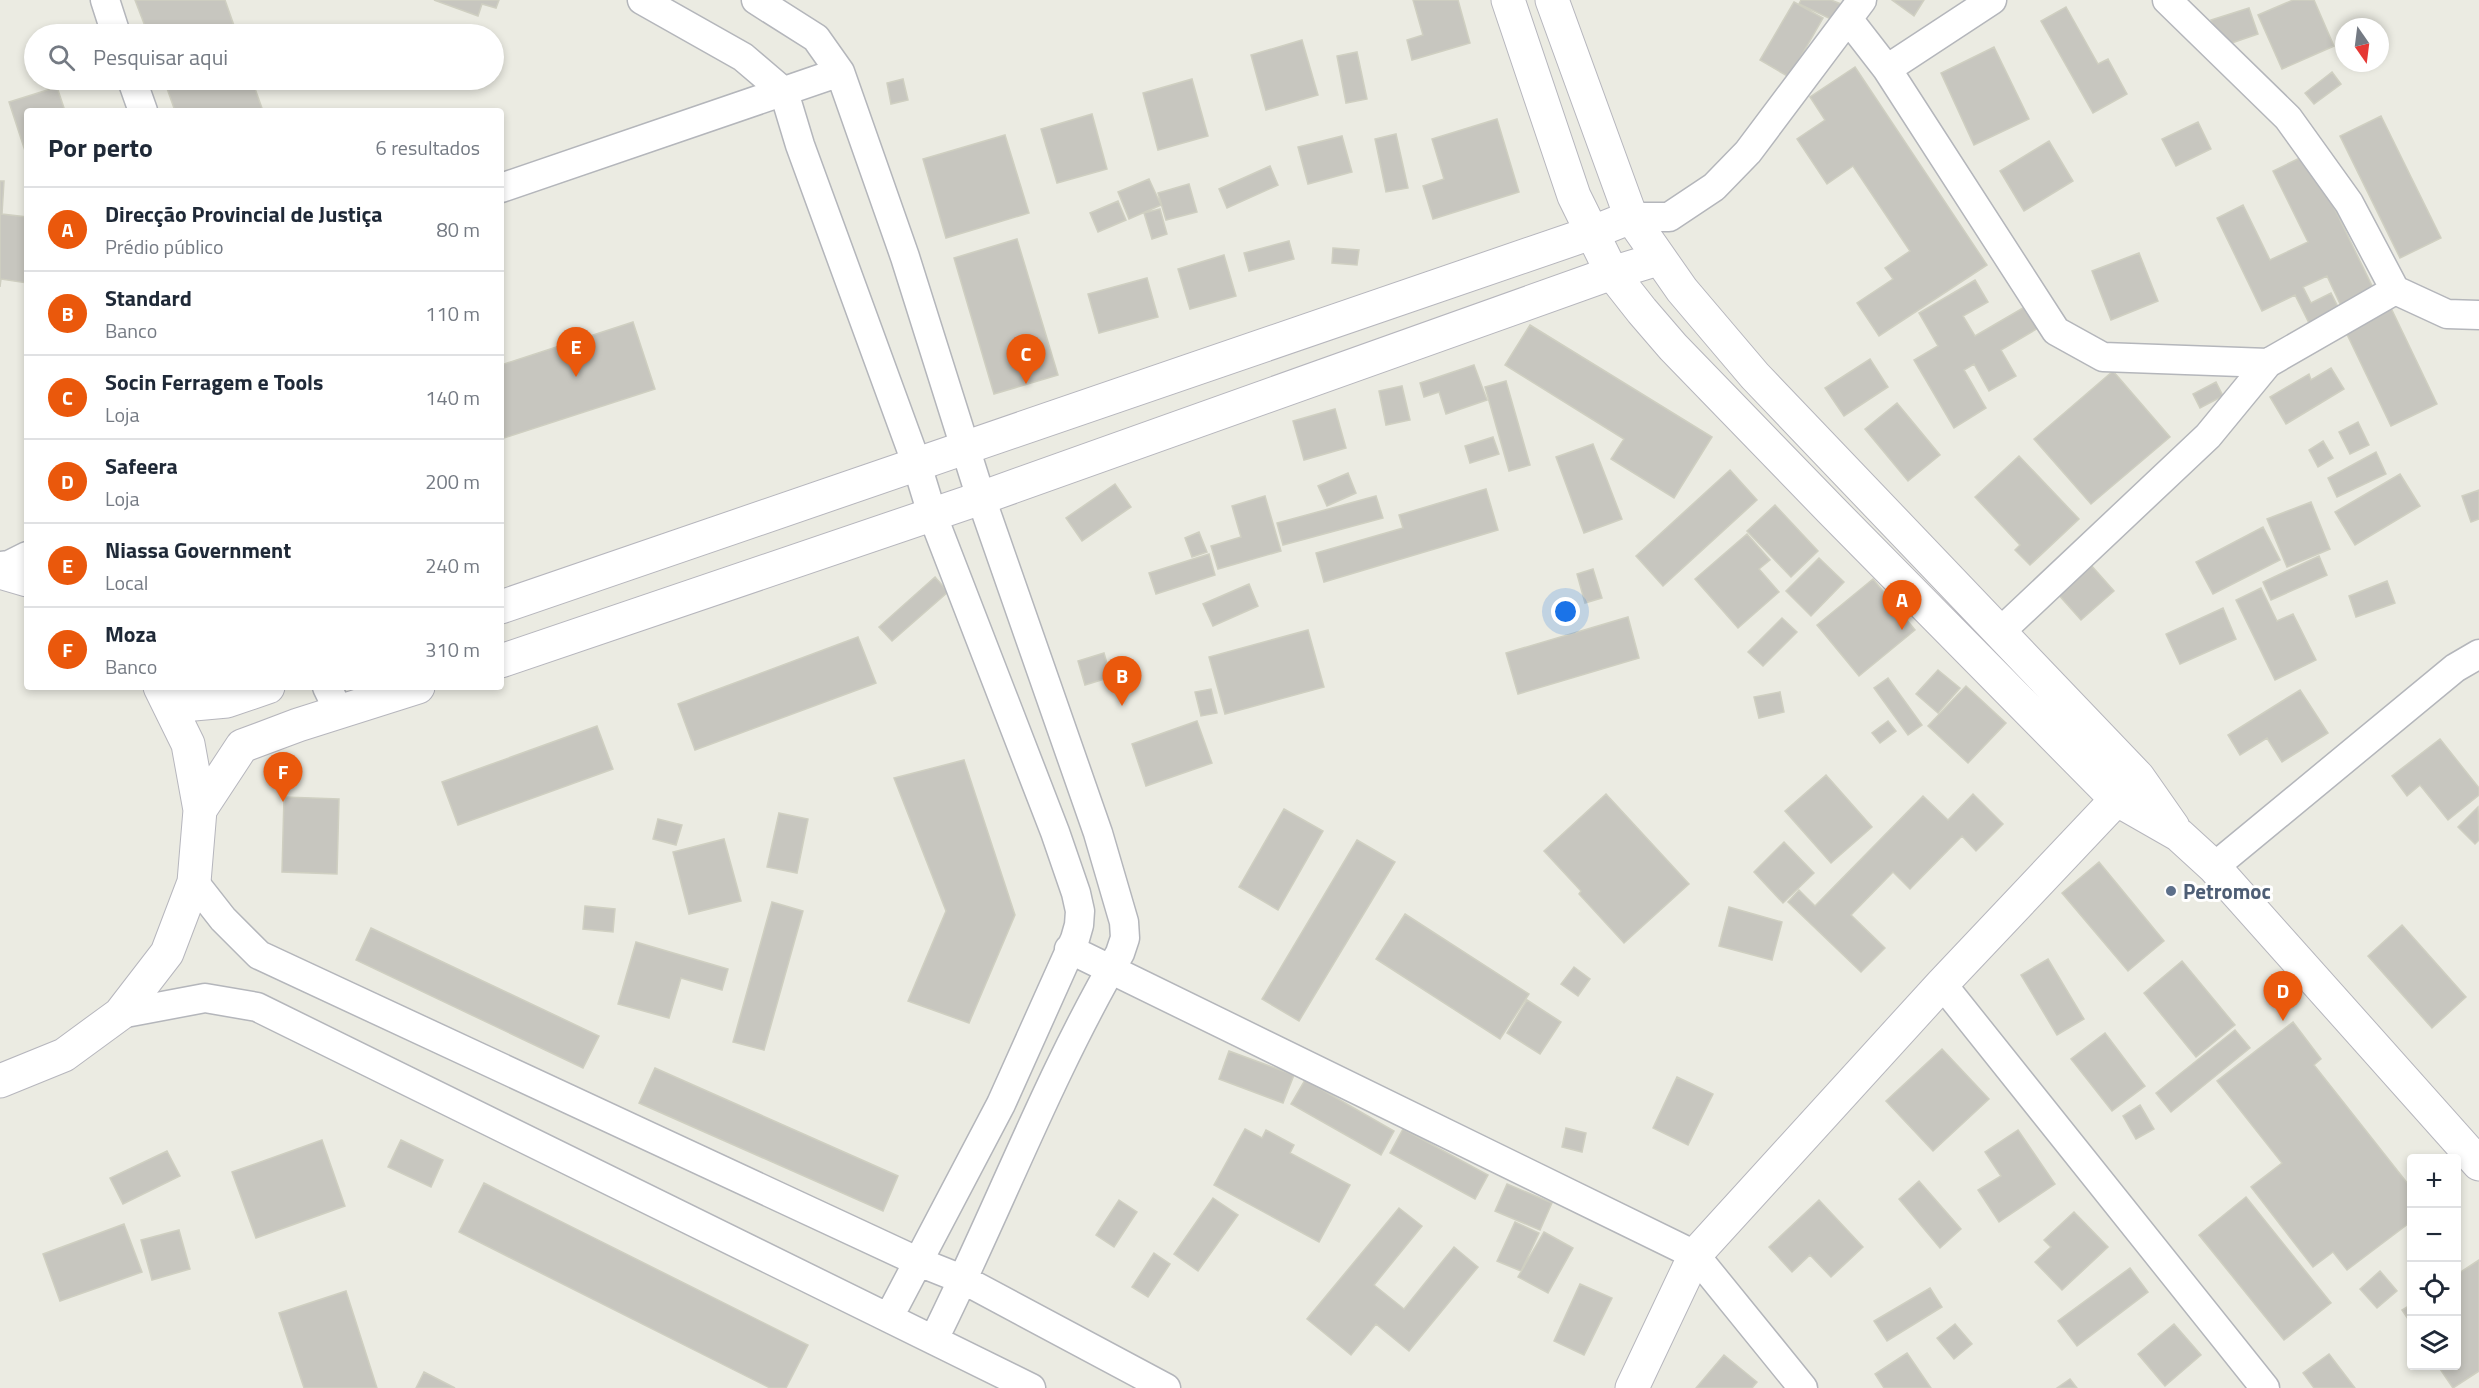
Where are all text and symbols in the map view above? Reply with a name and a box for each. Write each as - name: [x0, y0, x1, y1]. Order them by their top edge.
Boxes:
- north arrow: [2335, 18, 2389, 72]
- search box: [24, 24, 504, 90]
- text: Pesquisar aqui: [93, 40, 228, 74]
- icon: search: [45, 41, 78, 74]
- text: Por perto: [48, 128, 153, 167]
- text: 6 resultados: [376, 132, 480, 163]
- text: Direcção Provincial de Justiça: [105, 197, 383, 231]
- text: A: [61, 214, 74, 245]
- text: 80 m: [436, 214, 480, 245]
- text: Prédio público: [105, 231, 223, 262]
- text: Standard: [105, 281, 192, 315]
- text: B: [61, 298, 74, 329]
- text: 110 m: [425, 298, 480, 329]
- text: Banco: [105, 315, 157, 346]
- pin: E: [556, 328, 596, 377]
- pin: C: [1006, 334, 1046, 384]
- text: Socin Ferragem e Tools: [105, 365, 323, 399]
- text: C: [62, 382, 73, 413]
- text: 140 m: [425, 382, 480, 413]
- text: Loja: [105, 399, 139, 430]
- text: Safeera: [105, 449, 178, 483]
- text: D: [61, 466, 74, 497]
- text: 200 m: [425, 466, 480, 497]
- text: Loja: [105, 483, 139, 514]
- text: Niassa Government: [105, 533, 291, 567]
- text: E: [62, 550, 73, 581]
- text: 240 m: [425, 550, 480, 581]
- text: Local: [105, 567, 148, 598]
- pin: A: [1882, 580, 1922, 630]
- your location: [1551, 597, 1580, 626]
- text: Moza: [105, 617, 157, 651]
- text: F: [62, 634, 73, 665]
- text: 310 m: [425, 634, 480, 665]
- text: Banco: [105, 651, 157, 682]
- pin: B: [1102, 656, 1142, 706]
- pin: F: [264, 752, 302, 802]
- place label: Petromoc: [2183, 875, 2271, 907]
- marker: Petromoc: [2164, 884, 2178, 898]
- pin: D: [2264, 972, 2302, 1021]
- map controls: [2407, 1154, 2461, 1370]
- button: +: [2407, 1154, 2461, 1208]
- button: −: [2407, 1208, 2461, 1262]
- button: locate: [2407, 1262, 2461, 1316]
- button: layers: [2407, 1316, 2461, 1370]

